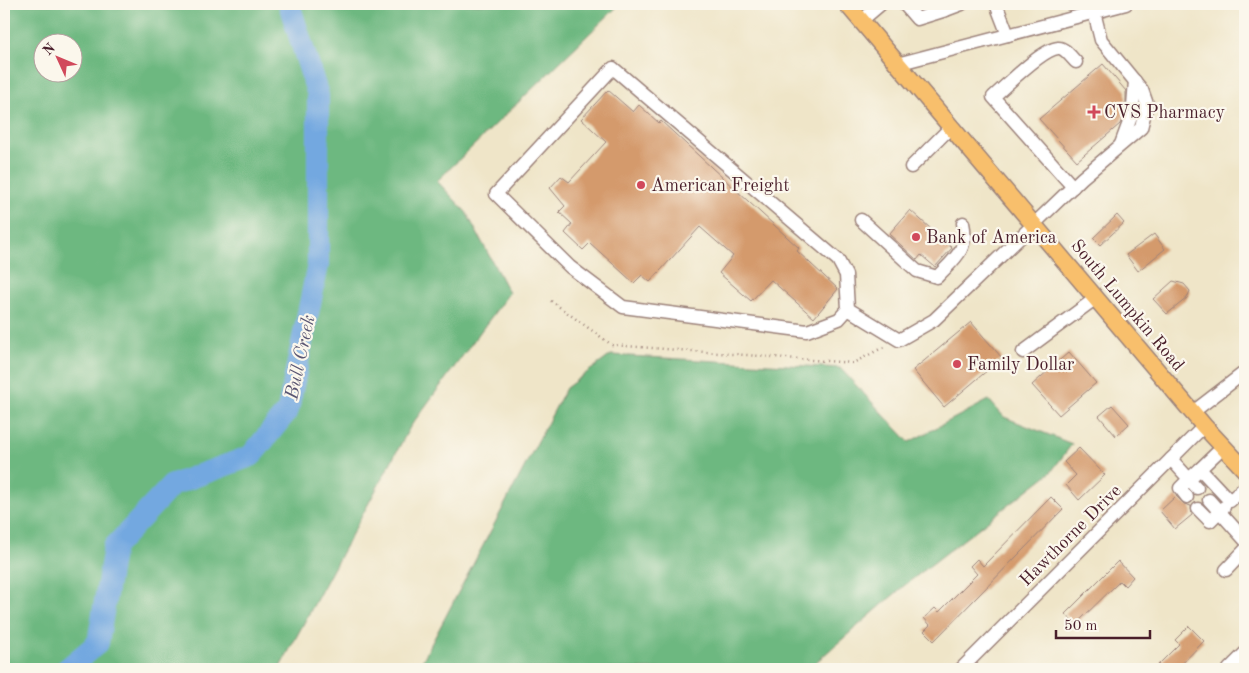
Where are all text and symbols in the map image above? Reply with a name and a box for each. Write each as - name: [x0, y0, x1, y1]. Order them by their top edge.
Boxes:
- north arrow: [32, 32, 82, 82]
- text: N: [41, 41, 58, 58]
- place label: CVS Pharmacy: [1104, 104, 1225, 122]
- marker: CVS Pharmacy: [1088, 106, 1100, 118]
- place label: American Freight: [651, 177, 790, 195]
- marker: American Freight: [635, 179, 647, 191]
- place label: Bank of America: [926, 229, 1057, 247]
- marker: Bank of America: [910, 231, 922, 243]
- street label: South Lumpkin Road: [1067, 237, 1187, 375]
- water label: Bull Creek: [283, 313, 320, 403]
- place label: Family Dollar: [967, 356, 1075, 374]
- marker: Family Dollar: [951, 358, 963, 370]
- street label: Hawthorne Drive: [1017, 482, 1125, 590]
- scale bar: [1056, 608, 1150, 640]
- text: 50 m: [1064, 619, 1098, 634]

